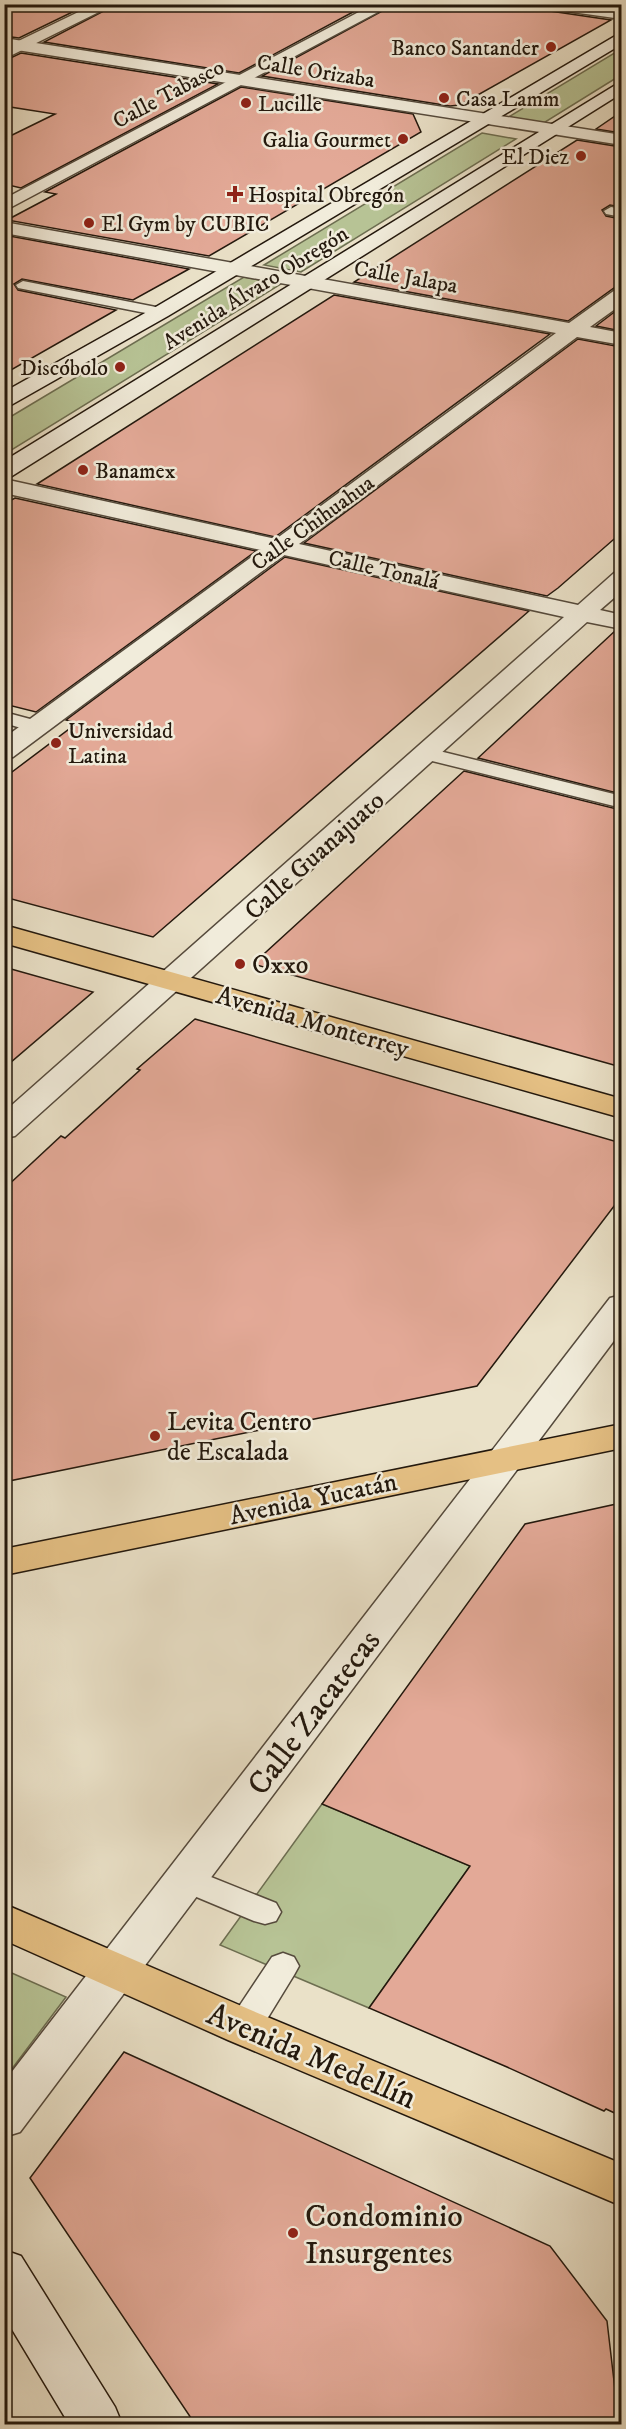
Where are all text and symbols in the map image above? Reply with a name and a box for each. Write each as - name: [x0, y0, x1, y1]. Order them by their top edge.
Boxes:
- place label: Banco Santander: [391, 35, 540, 62]
- marker: Banco Santander: [544, 40, 558, 54]
- street label: Calle Orizaba: [255, 49, 377, 94]
- street label: Calle Tabasco: [108, 54, 229, 135]
- place label: Casa Lamm: [456, 86, 560, 113]
- place label: Lucille: [258, 91, 322, 118]
- marker: Casa Lamm: [437, 91, 451, 105]
- marker: Lucille: [239, 96, 253, 110]
- place label: Galia Gourmet: [262, 127, 391, 154]
- marker: Galia Gourmet: [396, 132, 410, 146]
- place label: El Diez: [501, 144, 569, 171]
- marker: El Diez: [574, 149, 588, 163]
- place label: Hospital Obregón: [248, 182, 405, 209]
- marker: Hospital Obregón: [226, 185, 244, 203]
- place label: El Gym by CUBIC: [101, 211, 270, 238]
- marker: El Gym by CUBIC: [82, 216, 96, 230]
- street label: Avenida Álvaro Obregón: [158, 219, 354, 356]
- street label: Calle Jalapa: [352, 255, 460, 300]
- place label: Discóbolo: [20, 355, 108, 382]
- marker: Discóbolo: [113, 360, 127, 374]
- place label: Banamex: [95, 458, 176, 485]
- marker: Banamex: [76, 463, 90, 477]
- street label: Calle Chihuahua: [246, 469, 380, 577]
- street label: Calle Tonalá: [326, 545, 442, 596]
- place label: Universidad Latina: [68, 718, 173, 770]
- marker: Universidad Latina: [49, 736, 63, 750]
- street label: Calle Guanajuato: [238, 784, 392, 928]
- place label: Oxxo: [252, 949, 309, 982]
- marker: Oxxo: [233, 957, 247, 971]
- street label: Avenida Monterrey: [212, 979, 413, 1066]
- place label: Levita Centro de Escalada: [167, 1406, 312, 1469]
- marker: Levita Centro de Escalada: [148, 1429, 162, 1443]
- street label: Avenida Yucatán: [226, 1466, 401, 1533]
- street label: Calle Zacatecas: [239, 1622, 390, 1804]
- street label: Avenida Medellín: [200, 1995, 422, 2119]
- place label: Condominio Insurgentes: [305, 2197, 463, 2274]
- marker: Condominio Insurgentes: [286, 2226, 300, 2240]

